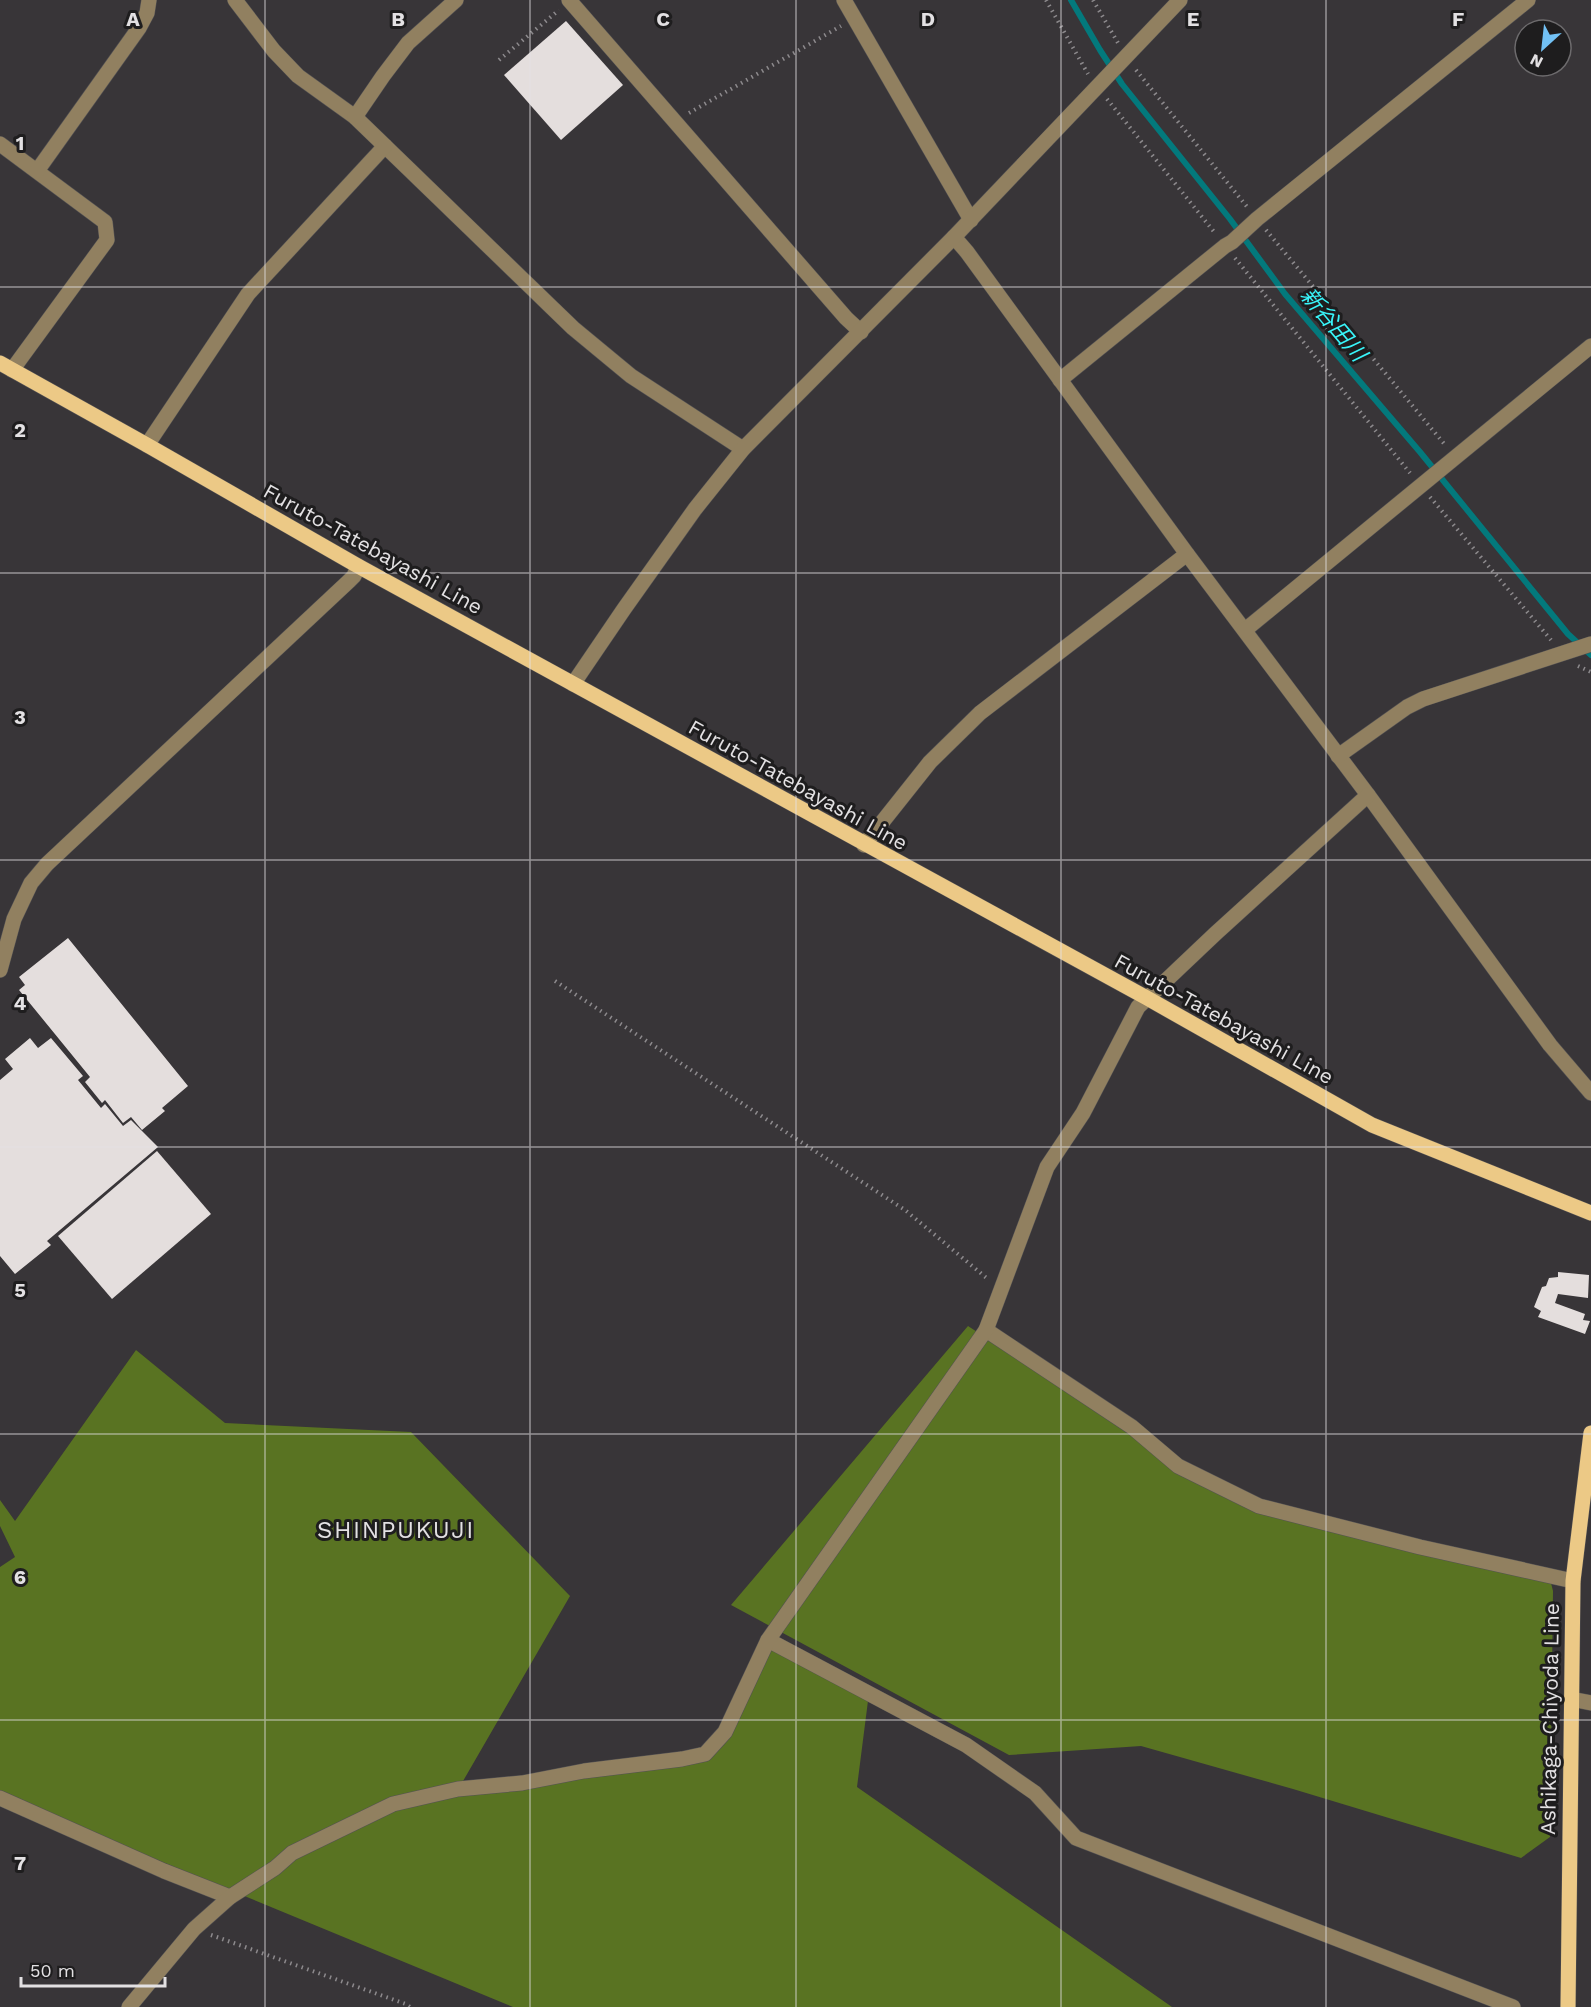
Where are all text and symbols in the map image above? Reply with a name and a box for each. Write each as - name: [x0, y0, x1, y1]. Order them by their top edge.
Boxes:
- text: A: [126, 7, 140, 31]
- text: B: [391, 7, 405, 31]
- text: C: [656, 7, 670, 31]
- text: D: [921, 7, 935, 31]
- text: E: [1187, 7, 1199, 31]
- text: F: [1452, 7, 1464, 31]
- north arrow: [1513, 18, 1573, 78]
- text: N: [1527, 50, 1546, 72]
- text: 1: [16, 131, 24, 155]
- water label: 新谷田川: [1296, 283, 1373, 368]
- text: 2: [14, 418, 26, 442]
- street label: Furuto-Tatebayashi Line: [259, 478, 487, 619]
- text: 3: [14, 705, 26, 729]
- street label: Furuto-Tatebayashi Line: [684, 714, 912, 855]
- street label: Furuto-Tatebayashi Line: [1110, 948, 1338, 1089]
- text: 4: [14, 991, 27, 1015]
- text: 5: [14, 1278, 26, 1302]
- district label: SHINPUKUJI: [317, 1516, 475, 1544]
- text: 6: [14, 1565, 26, 1589]
- street label: Ashikaga-Chiyoda Line: [1535, 1603, 1564, 1835]
- text: 7: [14, 1851, 26, 1875]
- scale bar: [21, 1950, 165, 1988]
- text: 50 m: [30, 1960, 75, 1981]

